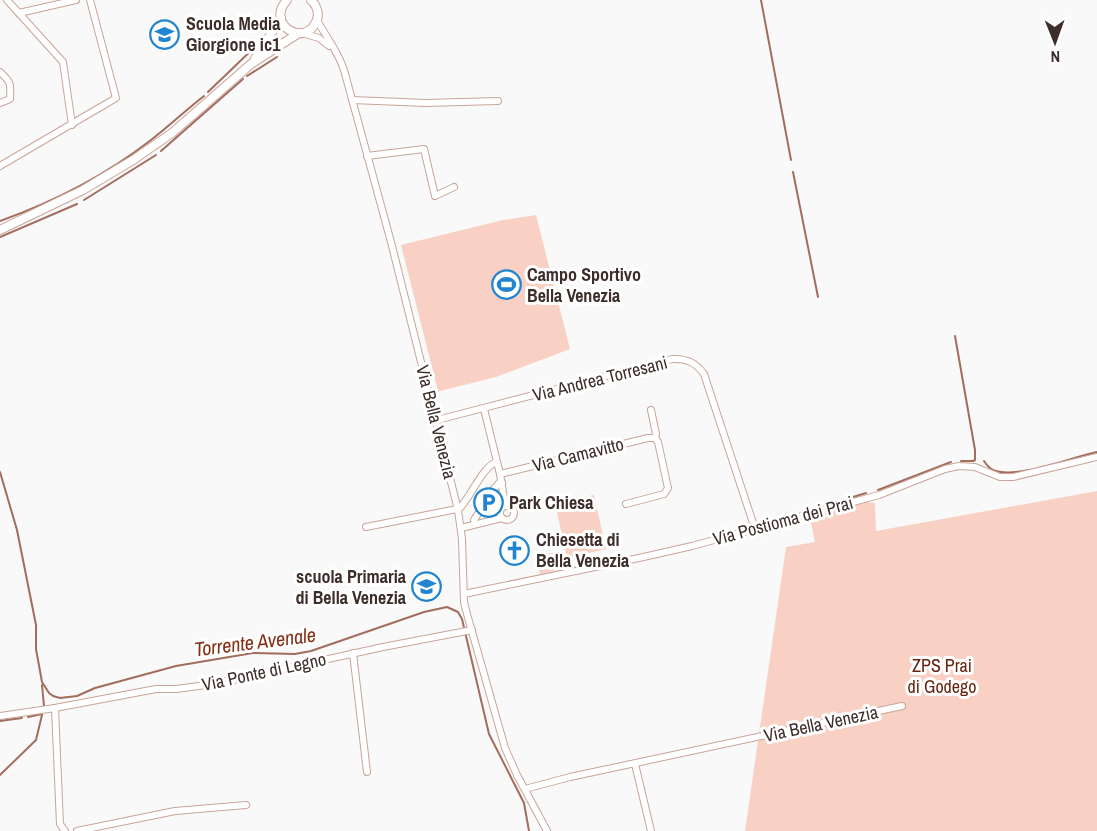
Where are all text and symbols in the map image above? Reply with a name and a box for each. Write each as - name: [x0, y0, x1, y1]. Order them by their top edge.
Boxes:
- place label: Scuola Media Giorgione ic1: [186, 11, 281, 57]
- north arrow: [1025, 12, 1085, 72]
- school or university icon: Scuola Media Giorgione ic1: [149, 18, 181, 50]
- text: N: [1050, 46, 1060, 68]
- place label: Campo Sportivo Bella Venezia: [527, 262, 641, 308]
- sports icon: Campo Sportivo Bella Venezia: [490, 269, 522, 301]
- street label: Via Andrea Torresani: [530, 350, 670, 407]
- street label: Via Bella Venezia: [410, 362, 463, 481]
- street label: Via Camavitto: [530, 431, 626, 478]
- parking icon: Park Chiesa: [472, 487, 504, 519]
- place label: Park Chiesa: [509, 490, 594, 515]
- street label: Via Postioma dei Prai: [710, 490, 856, 551]
- place label: Chiesetta di Bella Venezia: [536, 527, 630, 573]
- church icon: Chiesetta di Bella Venezia: [499, 534, 531, 566]
- place label: scuola Primaria di Bella Venezia: [295, 564, 407, 610]
- school or university icon: scuola Primaria di Bella Venezia: [411, 571, 443, 603]
- water label: Torrente Avenale: [193, 621, 317, 662]
- street label: Via Ponte di Legno: [200, 646, 328, 697]
- park label: ZPS Prai di Godego: [908, 653, 976, 699]
- street label: Via Bella Venezia: [761, 699, 880, 748]

